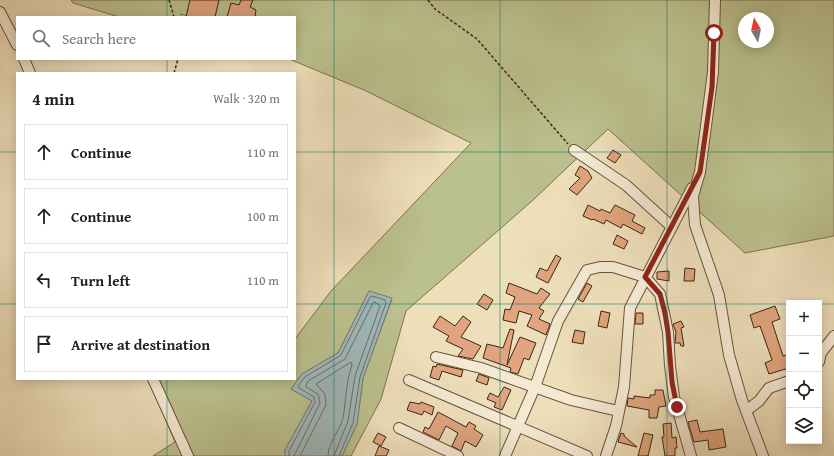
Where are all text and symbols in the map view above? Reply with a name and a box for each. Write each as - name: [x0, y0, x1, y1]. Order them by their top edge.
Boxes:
- north arrow: [738, 12, 774, 48]
- search box: [16, 16, 296, 60]
- route start: [705, 24, 723, 42]
- icon: search: [30, 27, 52, 49]
- text: Search here: [62, 28, 136, 49]
- text: 4 min: [32, 86, 74, 111]
- text: Walk · 320 m: [213, 89, 280, 108]
- icon: ahead: [33, 141, 55, 163]
- text: Continue: [71, 142, 132, 163]
- text: 110 m: [247, 143, 279, 162]
- icon: ahead: [33, 205, 55, 227]
- text: Continue: [71, 206, 132, 227]
- text: 100 m: [247, 207, 279, 226]
- icon: left: [33, 269, 55, 291]
- text: Turn left: [71, 270, 130, 291]
- text: 110 m: [247, 271, 279, 290]
- map controls: [786, 300, 822, 444]
- button: +: [786, 300, 822, 336]
- icon: arrive: [33, 333, 55, 355]
- text: Arrive at destination: [71, 334, 210, 355]
- button: −: [786, 336, 822, 372]
- button: locate: [786, 372, 822, 408]
- route end: [668, 398, 686, 416]
- button: layers: [786, 408, 822, 444]

